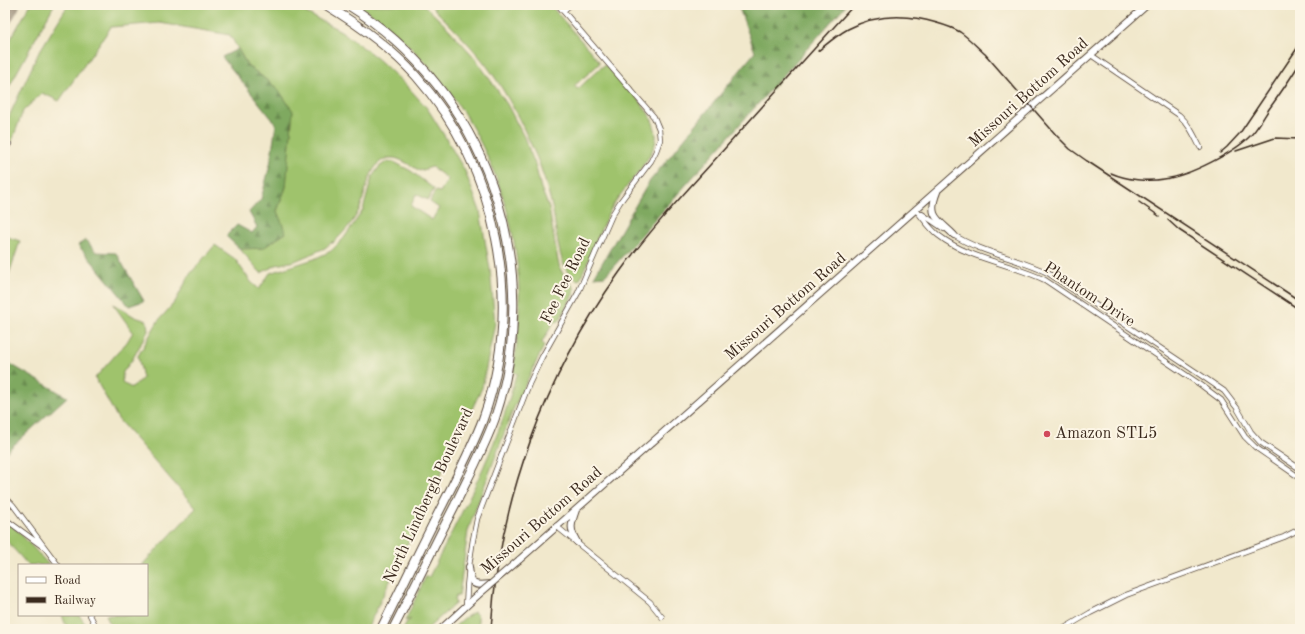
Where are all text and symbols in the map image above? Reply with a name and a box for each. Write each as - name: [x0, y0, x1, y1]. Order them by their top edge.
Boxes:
- street label: Missouri Bottom Road: [966, 35, 1092, 151]
- street label: Fee Fee Road: [538, 236, 594, 326]
- street label: Missouri Bottom Road: [722, 250, 850, 364]
- street label: Phantom Drive: [1040, 260, 1138, 330]
- street label: North Lindbergh Boulevard: [381, 406, 477, 586]
- place label: Amazon STL5: [1055, 426, 1157, 442]
- marker: Amazon STL5: [1042, 429, 1052, 439]
- street label: Missouri Bottom Road: [478, 464, 606, 578]
- legend: [18, 564, 148, 616]
- text: Road: [54, 575, 81, 587]
- text: Railway: [54, 595, 97, 607]

